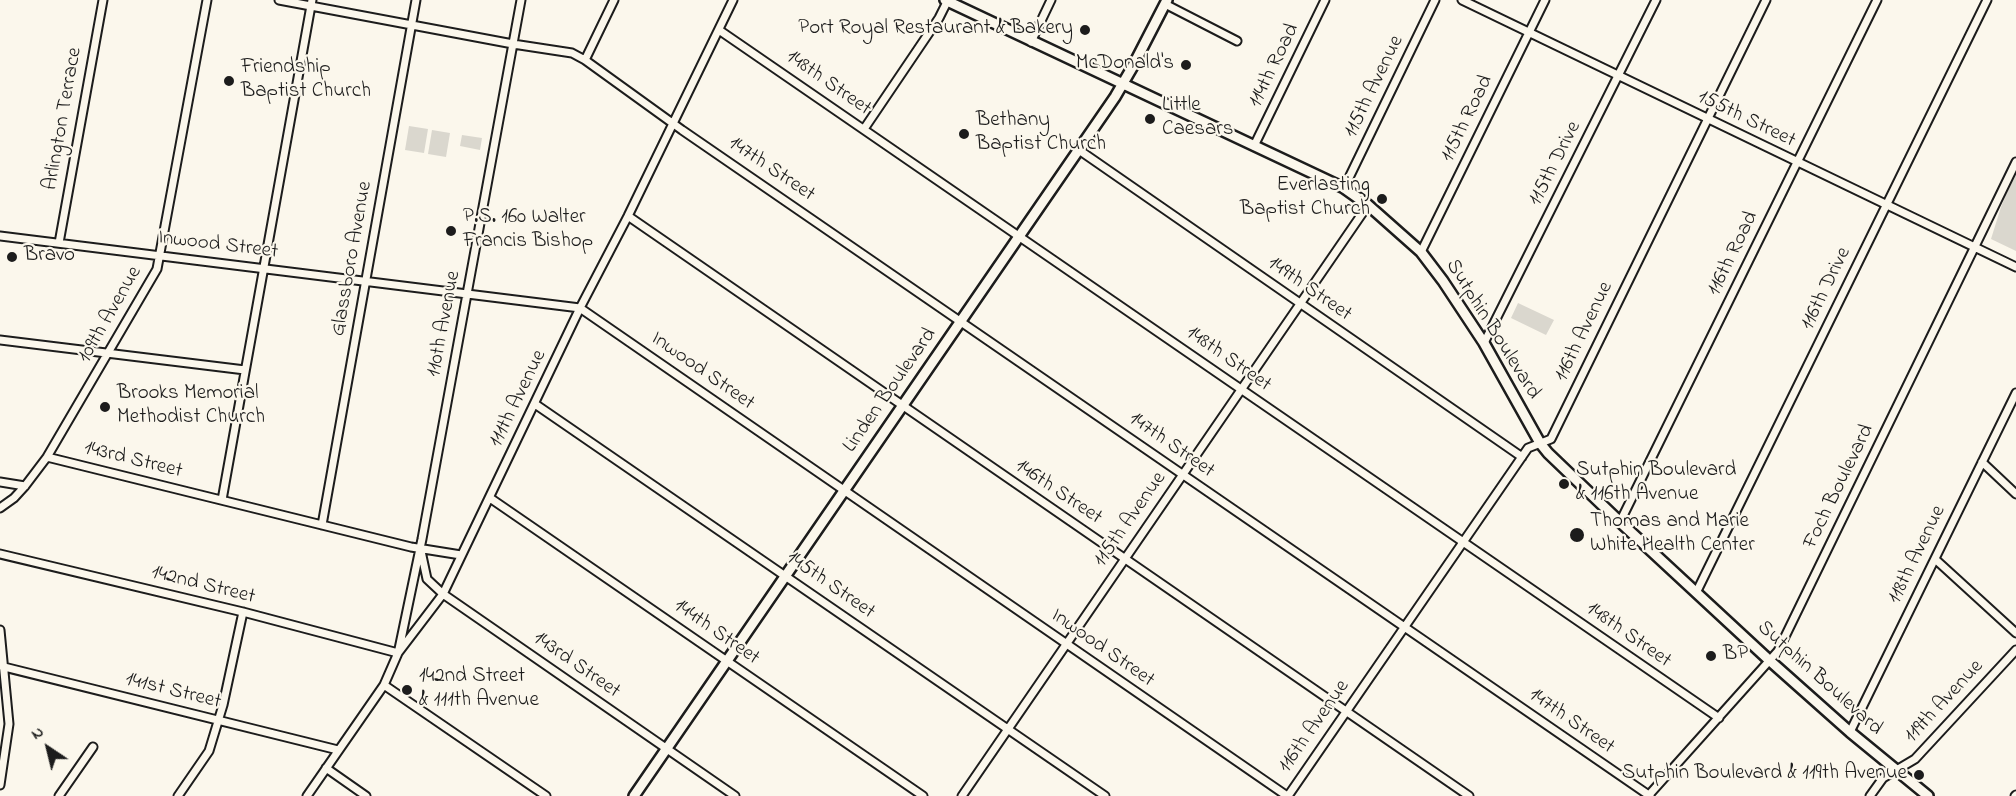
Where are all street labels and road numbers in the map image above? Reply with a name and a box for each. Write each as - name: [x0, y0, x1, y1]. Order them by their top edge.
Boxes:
- street label: 114th Road: [1244, 20, 1306, 112]
- street label: 115th Avenue: [1339, 32, 1411, 142]
- street label: 148th Street: [780, 45, 876, 123]
- street label: Arlington Terrace: [39, 46, 89, 192]
- street label: 115th Road: [1436, 72, 1500, 166]
- street label: 155th Street: [1693, 85, 1799, 155]
- street label: 115th Drive: [1524, 118, 1588, 210]
- street label: 147th Street: [723, 132, 819, 208]
- street label: Glassboro Avenue: [327, 180, 379, 338]
- street label: 116th Road: [1703, 208, 1765, 300]
- street label: Inwood Street: [157, 226, 279, 266]
- street label: 116th Drive: [1796, 244, 1858, 334]
- street label: 149th Street: [1262, 252, 1356, 328]
- street label: Sutphin Boulevard: [1439, 255, 1545, 405]
- street label: 109th Avenue: [73, 262, 149, 368]
- street label: 110th Avenue: [422, 269, 468, 379]
- street label: 116th Avenue: [1550, 278, 1620, 386]
- street label: 148th Street: [1180, 321, 1276, 399]
- street label: Linden Boulevard: [839, 324, 943, 458]
- street label: Inwood Street: [645, 327, 759, 417]
- street label: 111th Avenue: [485, 346, 553, 452]
- street label: 147th Street: [1123, 407, 1219, 485]
- street label: Foch Boulevard: [1799, 421, 1881, 553]
- street label: 143rd Street: [81, 437, 185, 485]
- street label: 146th Street: [1010, 455, 1106, 531]
- street label: 115th Avenue: [1089, 468, 1173, 572]
- street label: 118th Avenue: [1883, 502, 1953, 608]
- street label: 145th Street: [781, 546, 879, 626]
- street label: 142nd Street: [148, 561, 258, 611]
- street label: 144th Street: [668, 594, 764, 672]
- street label: 148th Street: [1580, 597, 1676, 675]
- street label: Inwood Street: [1045, 604, 1159, 694]
- street label: Sutphin Boulevard: [1751, 616, 1887, 742]
- street label: 143rd Street: [528, 627, 624, 705]
- street label: 119th Avenue: [1900, 655, 1990, 749]
- street label: 141st Street: [122, 668, 224, 716]
- street label: 116th Avenue: [1274, 676, 1356, 778]
- street label: 147th Street: [1523, 683, 1619, 761]

